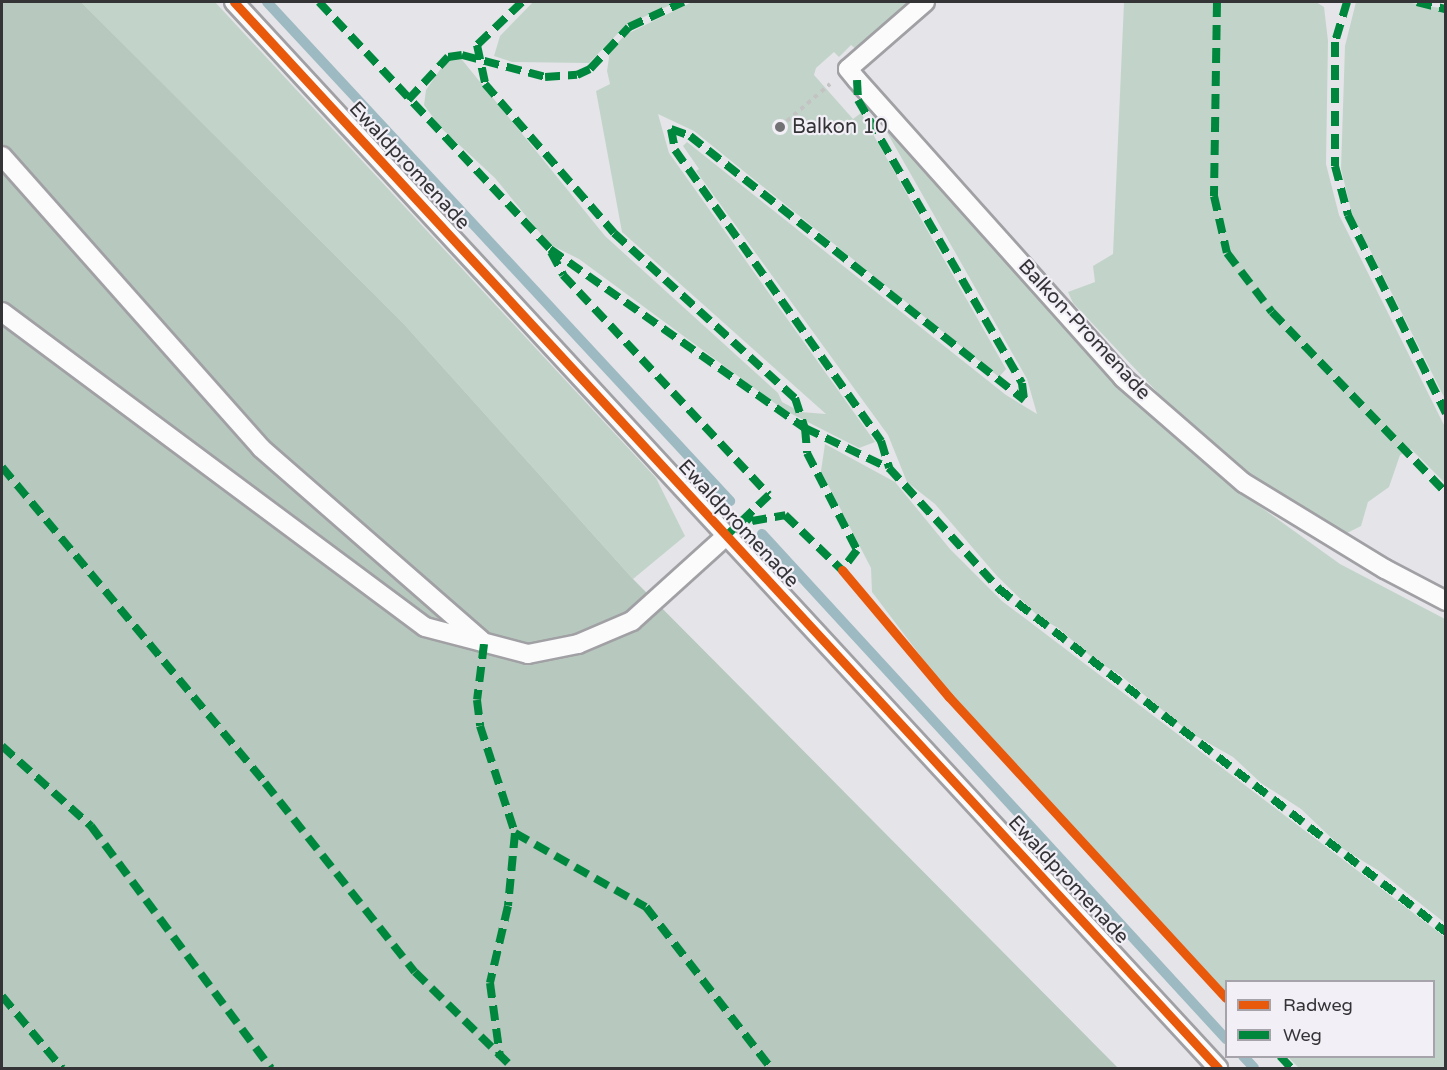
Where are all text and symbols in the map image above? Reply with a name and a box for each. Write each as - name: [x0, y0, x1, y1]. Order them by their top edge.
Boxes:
- street label: Ewaldpromenade: [344, 97, 474, 235]
- place label: Balkon 10: [792, 115, 887, 139]
- marker: Balkon 10: [773, 120, 787, 134]
- street label: Balkon-Promenade: [1013, 255, 1155, 405]
- street label: Ewaldpromenade: [673, 455, 803, 593]
- street label: Ewaldpromenade: [1003, 811, 1133, 949]
- legend: [1225, 980, 1435, 1058]
- text: Radweg: [1283, 994, 1353, 1016]
- text: Weg: [1283, 1024, 1322, 1046]

